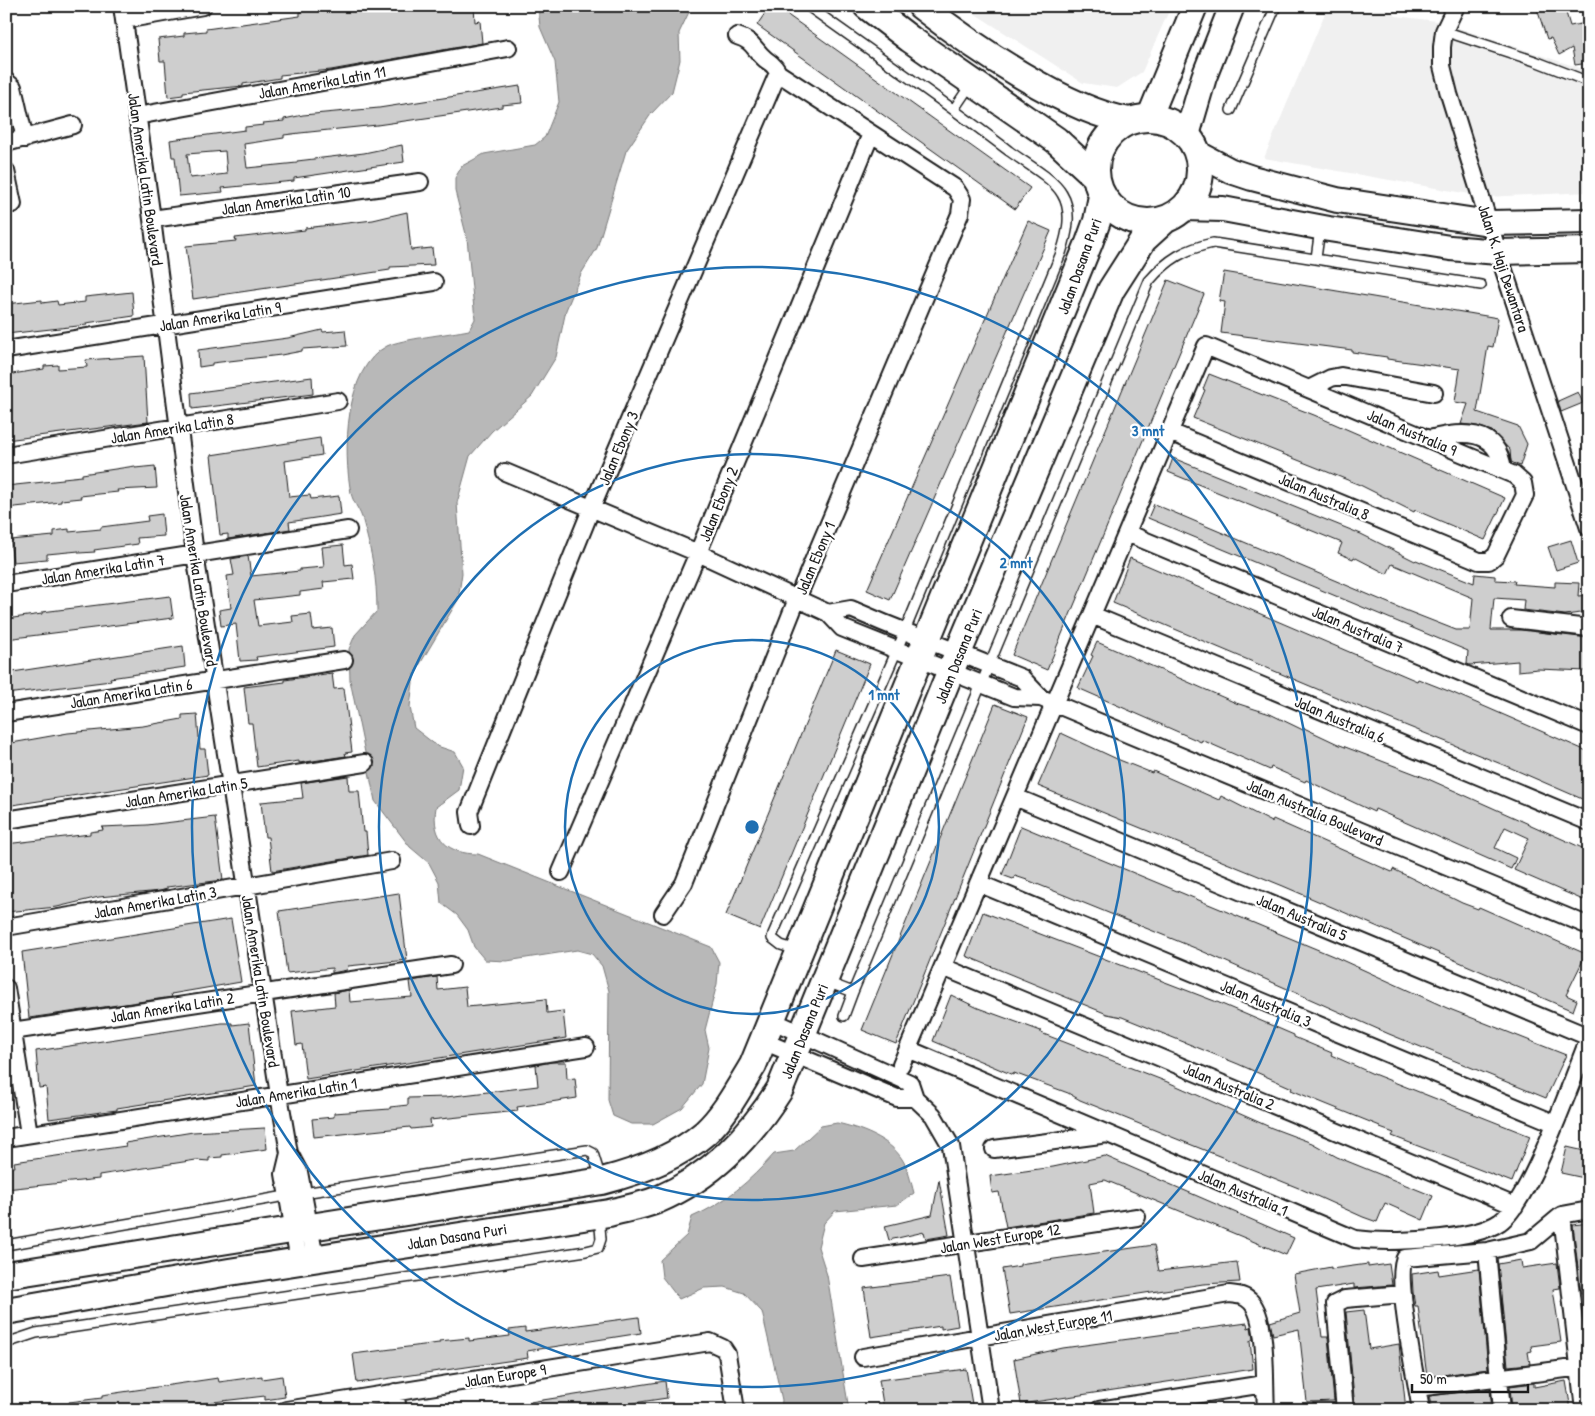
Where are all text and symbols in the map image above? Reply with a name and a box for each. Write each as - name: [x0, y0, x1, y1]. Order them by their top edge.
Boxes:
- street label: Jalan Amerika Latin 11: [257, 60, 388, 104]
- street label: Jalan Amerika Latin Boulevard: [123, 91, 169, 267]
- street label: Jalan Amerika Latin 10: [220, 180, 352, 220]
- street label: Jalan K. Haji Dewantara: [1473, 201, 1535, 335]
- street label: Jalan Dasana Puri: [1051, 215, 1107, 317]
- street label: Jalan Amerika Latin 9: [157, 295, 283, 336]
- street label: Jalan Australia 9: [1364, 403, 1460, 461]
- street label: Jalan Amerika Latin 8: [109, 407, 235, 449]
- street label: Jalan Ebony 3: [593, 408, 643, 488]
- text: 3 mnt: [1132, 420, 1165, 441]
- street label: Jalan Ebony 2: [693, 463, 743, 545]
- street label: Jalan Australia 8: [1275, 467, 1373, 525]
- street label: Jalan Amerika Latin Boulevard: [175, 492, 223, 668]
- street label: Jalan Ebony 1: [790, 518, 840, 598]
- street label: Jalan Amerika Latin 7: [39, 548, 167, 590]
- text: 2 mnt: [1000, 552, 1033, 573]
- street label: Jalan Australia 7: [1309, 600, 1407, 658]
- street label: Jalan Dasana Puri: [929, 605, 987, 707]
- street label: Jalan Amerika Latin 6: [68, 672, 194, 714]
- text: 1 mnt: [868, 684, 900, 705]
- street label: Jalan Australia 6: [1291, 690, 1389, 748]
- street label: Jalan Amerika Latin 5: [123, 771, 249, 813]
- street label: Jalan Australia Boulevard: [1243, 773, 1387, 851]
- centre of rings: [743, 818, 761, 836]
- street label: Jalan Amerika Latin 3: [92, 880, 218, 924]
- street label: Jalan Australia 5: [1253, 888, 1351, 946]
- street label: Jalan Amerika Latin Boulevard: [237, 893, 285, 1069]
- street label: Jalan Australia 3: [1217, 974, 1315, 1032]
- street label: Jalan Dasana Puri: [775, 980, 833, 1082]
- street label: Jalan Amerika Latin 2: [109, 986, 236, 1028]
- street label: Jalan Australia 2: [1180, 1057, 1279, 1115]
- street label: Jalan Amerika Latin 1: [234, 1071, 359, 1112]
- street label: Jalan Australia 1: [1195, 1163, 1291, 1221]
- street label: Jalan Dasana Puri: [405, 1217, 509, 1255]
- street label: Jalan West Europe 12: [938, 1218, 1062, 1258]
- street label: Jalan West Europe 11: [992, 1304, 1114, 1346]
- street label: Jalan Europe 9: [463, 1358, 548, 1392]
- scale bar: [1412, 1361, 1529, 1393]
- text: 50 m: [1420, 1368, 1447, 1389]

